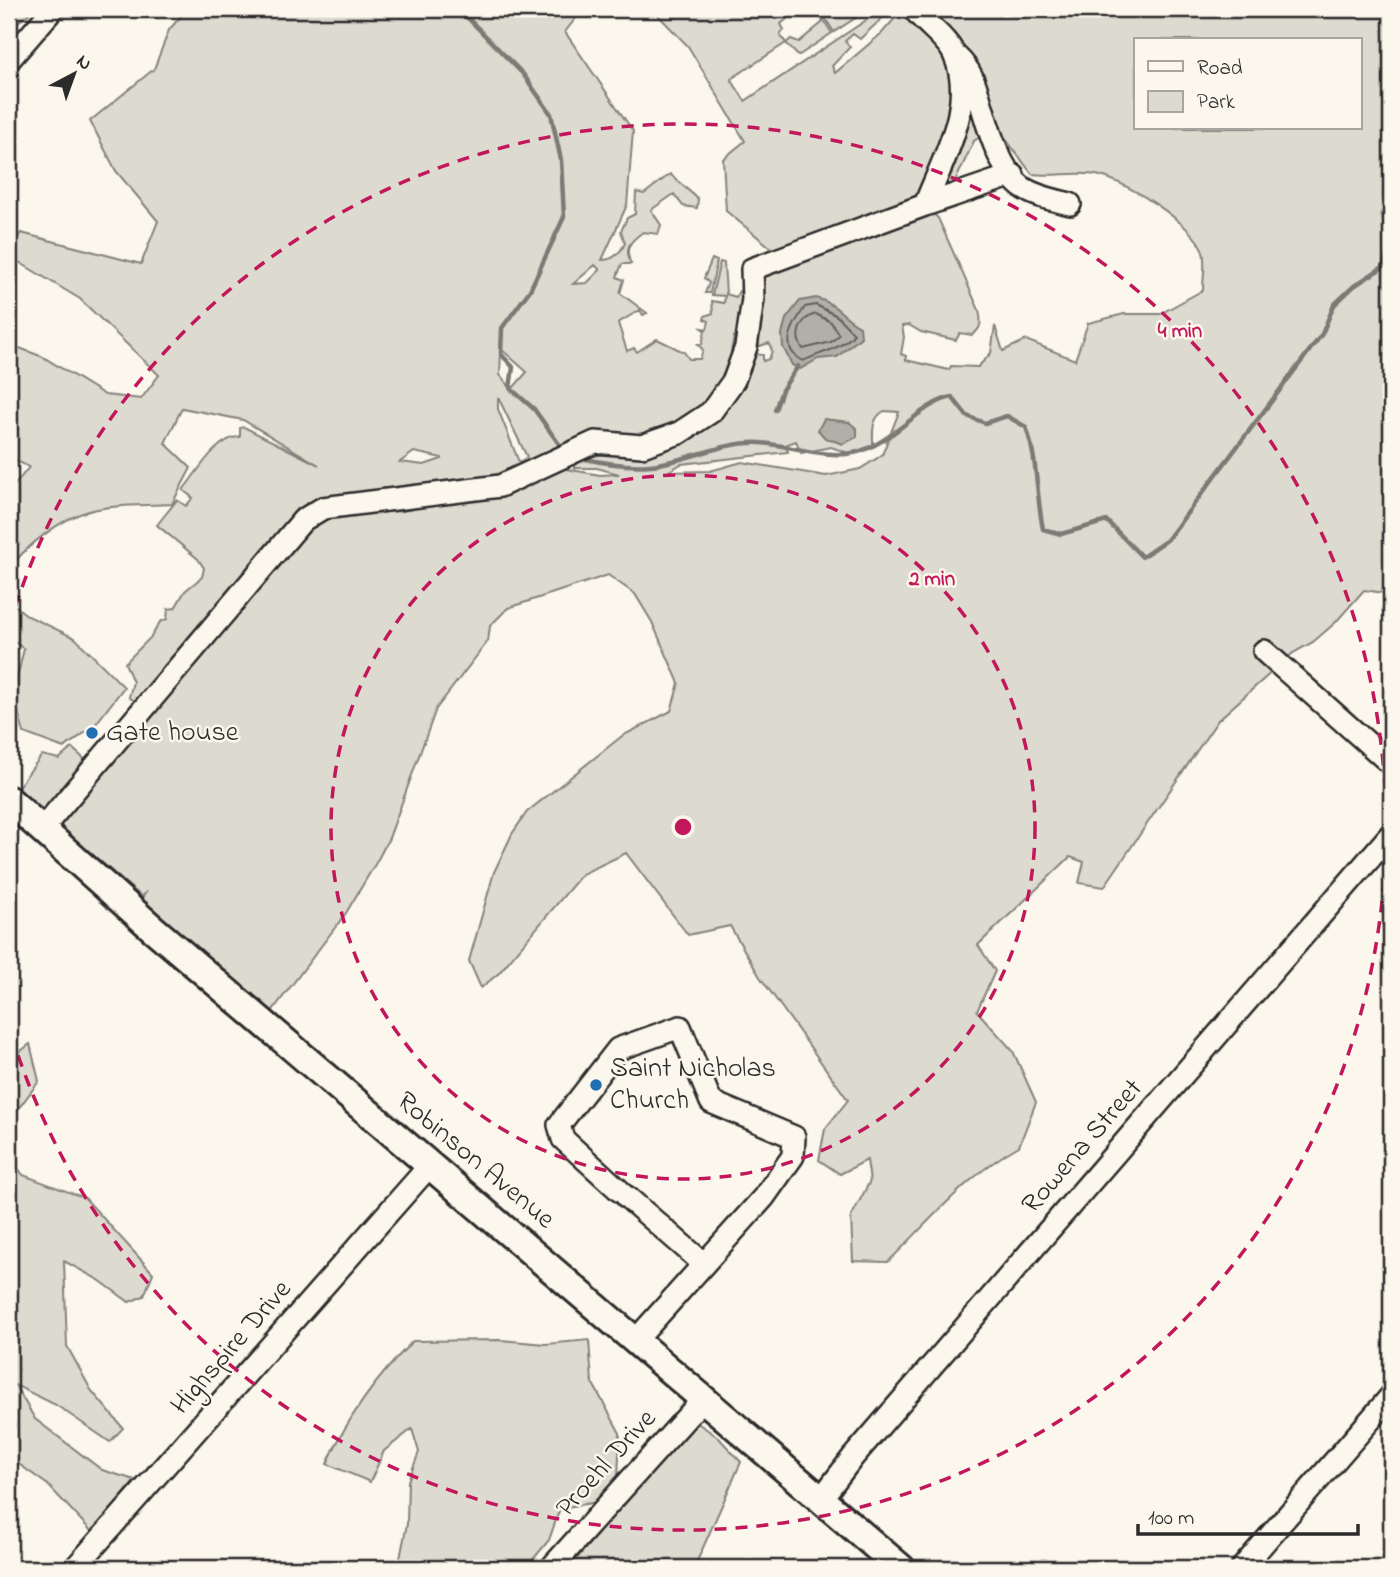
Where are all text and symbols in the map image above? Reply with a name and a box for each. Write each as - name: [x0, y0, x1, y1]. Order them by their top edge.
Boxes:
- north arrow: [38, 38, 108, 108]
- legend: [1134, 38, 1362, 130]
- text: N: [70, 49, 97, 78]
- text: Road: [1197, 54, 1243, 84]
- text: Park: [1197, 88, 1236, 118]
- text: 4 min: [1158, 317, 1202, 347]
- text: 2 min: [908, 565, 955, 595]
- place label: Gate house: [106, 713, 239, 754]
- marker: Gate house: [84, 725, 100, 741]
- centre of rings: [671, 815, 695, 839]
- place label: Saint Nicholas Church: [610, 1049, 776, 1122]
- street label: Rowena Street: [1013, 1070, 1153, 1224]
- marker: Saint Nicholas Church: [588, 1077, 604, 1093]
- street label: Robinson Avenue: [387, 1082, 564, 1240]
- street label: Highspire Drive: [162, 1271, 303, 1425]
- street label: Proehl Drive: [547, 1400, 667, 1527]
- scale bar: [1138, 1493, 1358, 1537]
- text: 100 m: [1148, 1504, 1194, 1534]

